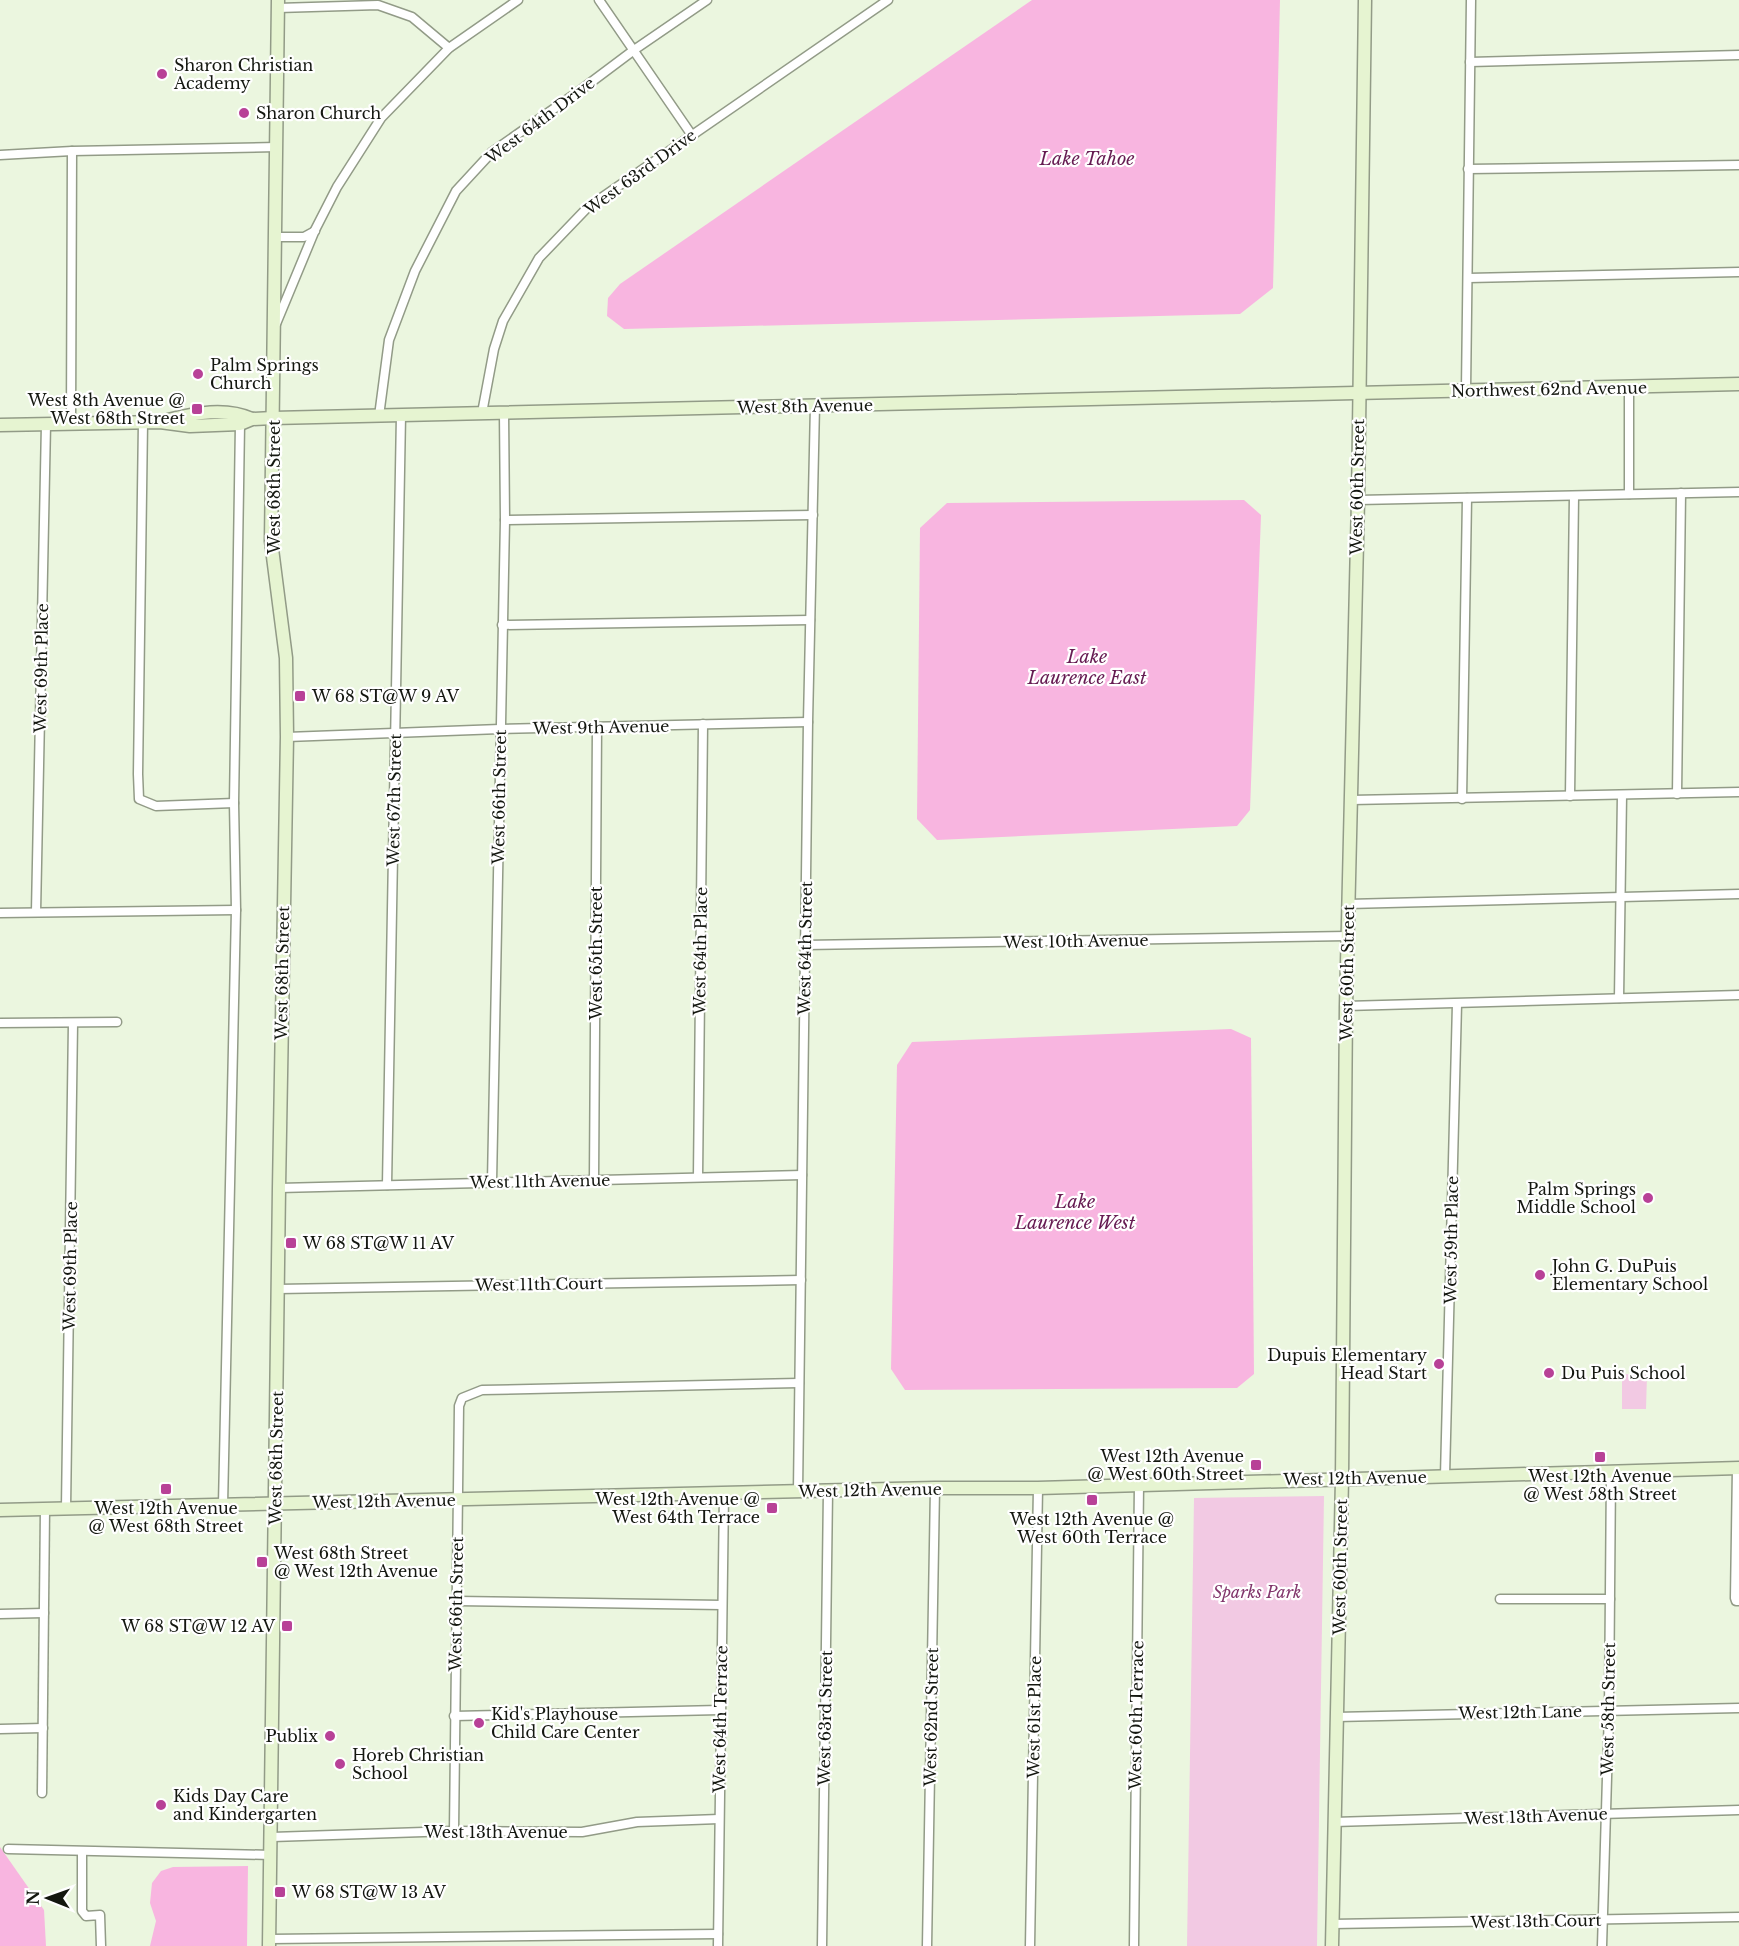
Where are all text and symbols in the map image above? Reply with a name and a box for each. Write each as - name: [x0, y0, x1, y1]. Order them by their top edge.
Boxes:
- place label: Sharon Christian Academy: [173, 55, 313, 93]
- marker: Sharon Christian Academy: [155, 67, 169, 81]
- street label: West 64th Drive: [481, 72, 599, 168]
- place label: Sharon Church: [256, 103, 381, 123]
- marker: Sharon Church: [237, 106, 251, 120]
- street label: West 63rd Drive: [579, 125, 700, 220]
- water label: Lake Tahoe: [1038, 148, 1135, 170]
- place label: Palm Springs Church: [210, 355, 319, 393]
- marker: Palm Springs Church: [191, 367, 205, 381]
- street label: Northwest 62nd Avenue: [1451, 377, 1647, 401]
- place label: West 8th Avenue @ West 68th Street: [27, 390, 185, 428]
- street label: West 8th Avenue: [736, 395, 873, 417]
- marker: West 8th Avenue @ West 68th Street: [190, 402, 204, 416]
- street label: West 60th Street: [1346, 419, 1368, 556]
- street label: West 68th Street: [264, 420, 284, 555]
- street label: West 69th Place: [30, 603, 52, 734]
- water label: Lake Laurence East: [1026, 646, 1147, 689]
- place label: W 68 ST@W 9 AV: [311, 686, 459, 706]
- marker: W 68 ST@W 9 AV: [293, 689, 307, 703]
- street label: West 9th Avenue: [531, 716, 670, 738]
- street label: West 66th Street: [488, 729, 510, 866]
- street label: West 67th Street: [383, 733, 405, 868]
- street label: West 64th Street: [794, 881, 816, 1016]
- street label: West 65th Street: [586, 886, 606, 1021]
- street label: West 64th Place: [689, 886, 711, 1017]
- street label: West 60th Street: [1336, 905, 1358, 1042]
- street label: West 68th Street: [271, 906, 293, 1041]
- street label: West 10th Avenue: [1002, 930, 1149, 952]
- street label: West 11th Avenue: [468, 1170, 611, 1192]
- street label: West 59th Place: [1440, 1176, 1462, 1305]
- place label: Palm Springs Middle School: [1517, 1179, 1636, 1217]
- water label: Lake Laurence West: [1014, 1191, 1136, 1234]
- marker: Palm Springs Middle School: [1641, 1191, 1655, 1205]
- street label: West 69th Place: [59, 1201, 81, 1332]
- place label: W 68 ST@W 11 AV: [302, 1233, 454, 1253]
- marker: W 68 ST@W 11 AV: [284, 1236, 298, 1250]
- place label: John G. DuPuis Elementary School: [1550, 1256, 1708, 1294]
- marker: John G. DuPuis Elementary School: [1533, 1268, 1547, 1282]
- street label: West 11th Court: [474, 1273, 603, 1295]
- place label: Dupuis Elementary Head Start: [1267, 1345, 1428, 1383]
- marker: Dupuis Elementary Head Start: [1432, 1357, 1446, 1371]
- place label: Du Puis School: [1561, 1363, 1686, 1383]
- marker: Du Puis School: [1542, 1366, 1556, 1380]
- street label: West 68th Street: [265, 1391, 287, 1526]
- place label: West 12th Avenue @ West 60th Street: [1087, 1446, 1244, 1484]
- marker: West 12th Avenue @ West 58th Street: [1593, 1450, 1607, 1464]
- marker: West 12th Avenue @ West 60th Street: [1249, 1458, 1263, 1472]
- place label: West 12th Avenue @ West 58th Street: [1523, 1466, 1677, 1504]
- street label: West 12th Avenue: [1282, 1467, 1427, 1489]
- street label: West 12th Avenue: [797, 1479, 942, 1501]
- marker: West 12th Avenue @ West 68th Street: [159, 1482, 173, 1496]
- place label: West 12th Avenue @ West 64th Terrace: [594, 1489, 760, 1527]
- street label: West 12th Avenue: [311, 1490, 456, 1512]
- marker: West 12th Avenue @ West 60th Terrace: [1085, 1493, 1099, 1507]
- place label: West 12th Avenue @ West 68th Street: [89, 1498, 243, 1536]
- street label: West 60th Street: [1329, 1499, 1351, 1636]
- marker: West 12th Avenue @ West 64th Terrace: [765, 1501, 779, 1515]
- place label: West 12th Avenue @ West 60th Terrace: [1009, 1509, 1174, 1547]
- street label: West 66th Street: [445, 1536, 467, 1673]
- place label: West 68th Street @ West 12th Avenue: [273, 1543, 438, 1581]
- marker: West 68th Street @ West 12th Avenue: [255, 1555, 269, 1569]
- park label: Sparks Park: [1213, 1582, 1301, 1602]
- place label: W 68 ST@W 12 AV: [120, 1616, 275, 1636]
- marker: W 68 ST@W 12 AV: [280, 1619, 294, 1633]
- street label: West 60th Terrace: [1125, 1640, 1147, 1791]
- street label: West 58th Street: [1597, 1642, 1619, 1777]
- street label: West 64th Terrace: [709, 1645, 731, 1794]
- street label: West 62nd Street: [920, 1647, 942, 1788]
- street label: West 63rd Street: [814, 1650, 836, 1787]
- street label: West 61st Place: [1023, 1655, 1045, 1780]
- street label: West 12th Lane: [1457, 1701, 1582, 1723]
- place label: Kid's Playhouse Child Care Center: [491, 1704, 640, 1742]
- marker: Kid's Playhouse Child Care Center: [472, 1716, 486, 1730]
- place label: Publix: [265, 1726, 318, 1746]
- marker: Publix: [323, 1729, 337, 1743]
- place label: Horeb Christian School: [352, 1745, 484, 1783]
- marker: Horeb Christian School: [333, 1757, 347, 1771]
- place label: Kids Day Care and Kindergarten: [173, 1786, 317, 1824]
- marker: Kids Day Care and Kindergarten: [154, 1798, 168, 1812]
- street label: West 13th Avenue: [1463, 1804, 1608, 1829]
- street label: West 13th Avenue: [423, 1822, 568, 1842]
- north arrow: [18, 1868, 78, 1928]
- place label: W 68 ST@W 13 AV: [291, 1882, 446, 1902]
- marker: W 68 ST@W 13 AV: [273, 1885, 287, 1899]
- text: N: [23, 1890, 43, 1905]
- street label: West 13th Court: [1469, 1910, 1602, 1932]

